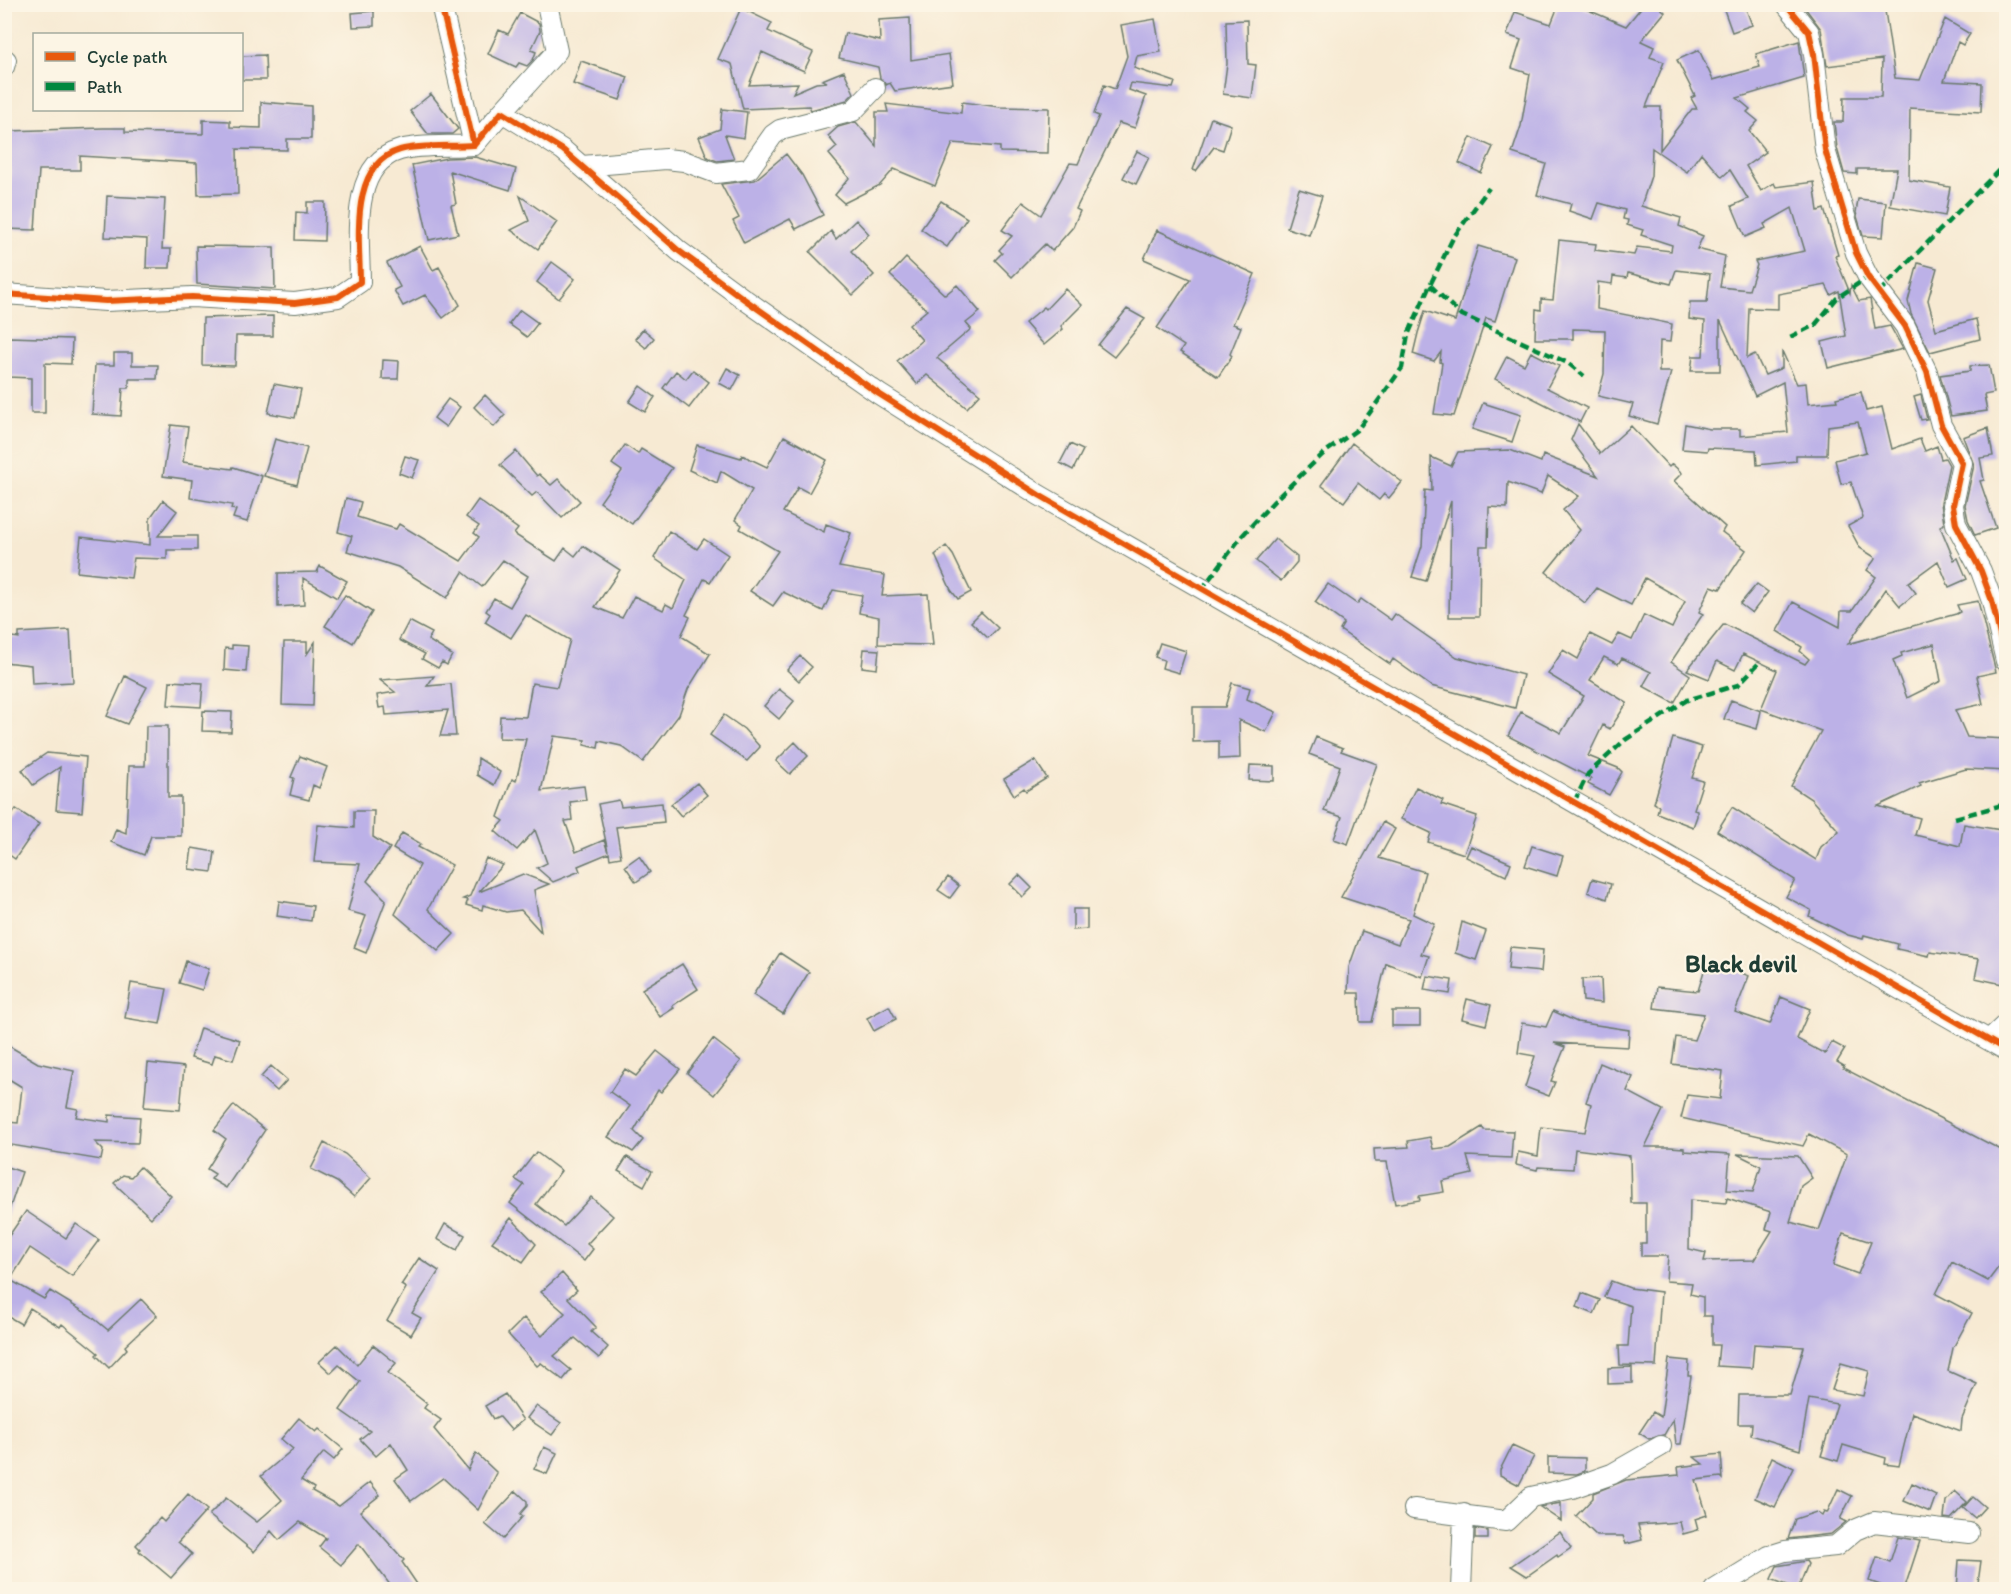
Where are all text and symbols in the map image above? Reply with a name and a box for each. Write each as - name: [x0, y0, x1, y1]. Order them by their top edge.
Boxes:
- legend: [33, 33, 243, 111]
- text: Cycle path: [87, 46, 168, 68]
- text: Path: [87, 76, 122, 98]
- district label: Black devil: [1685, 949, 1797, 978]

